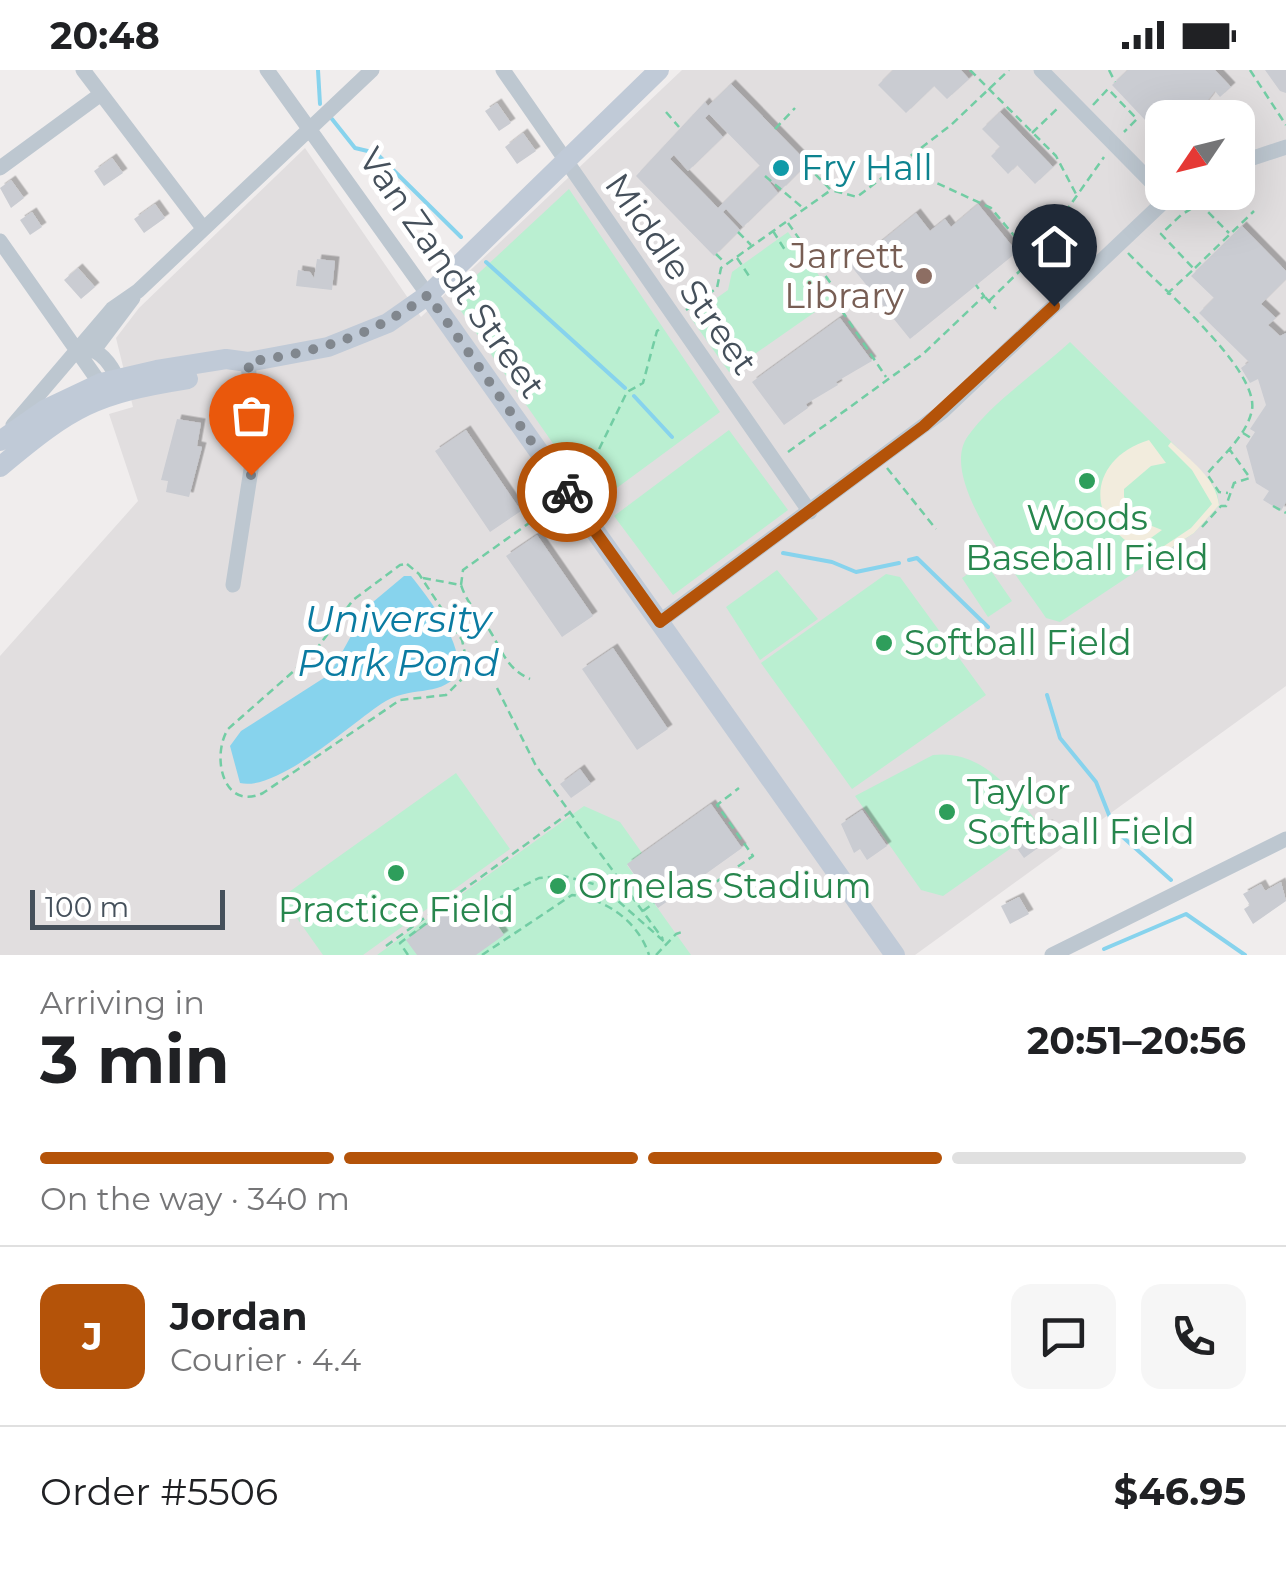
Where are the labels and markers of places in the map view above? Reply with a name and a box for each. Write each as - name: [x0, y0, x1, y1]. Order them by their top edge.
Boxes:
- place label: Fry Hall: [801, 146, 933, 189]
- marker: Fry Hall: [770, 157, 792, 179]
- pin: [1012, 204, 1097, 307]
- place label: Jarrett Library: [784, 234, 904, 317]
- marker: Jarrett Library: [913, 265, 935, 287]
- pin: [209, 373, 294, 476]
- marker: Woods Baseball Field: [1076, 470, 1098, 492]
- place label: Woods Baseball Field: [965, 496, 1209, 579]
- place label: Softball Field: [904, 621, 1132, 664]
- marker: Softball Field: [873, 632, 895, 654]
- place label: Taylor Softball Field: [967, 770, 1195, 853]
- marker: Taylor Softball Field: [936, 801, 958, 823]
- marker: Practice Field: [385, 862, 407, 884]
- place label: Ornelas Stadium: [578, 864, 872, 907]
- marker: Ornelas Stadium: [547, 875, 569, 897]
- place label: Practice Field: [278, 888, 514, 931]

